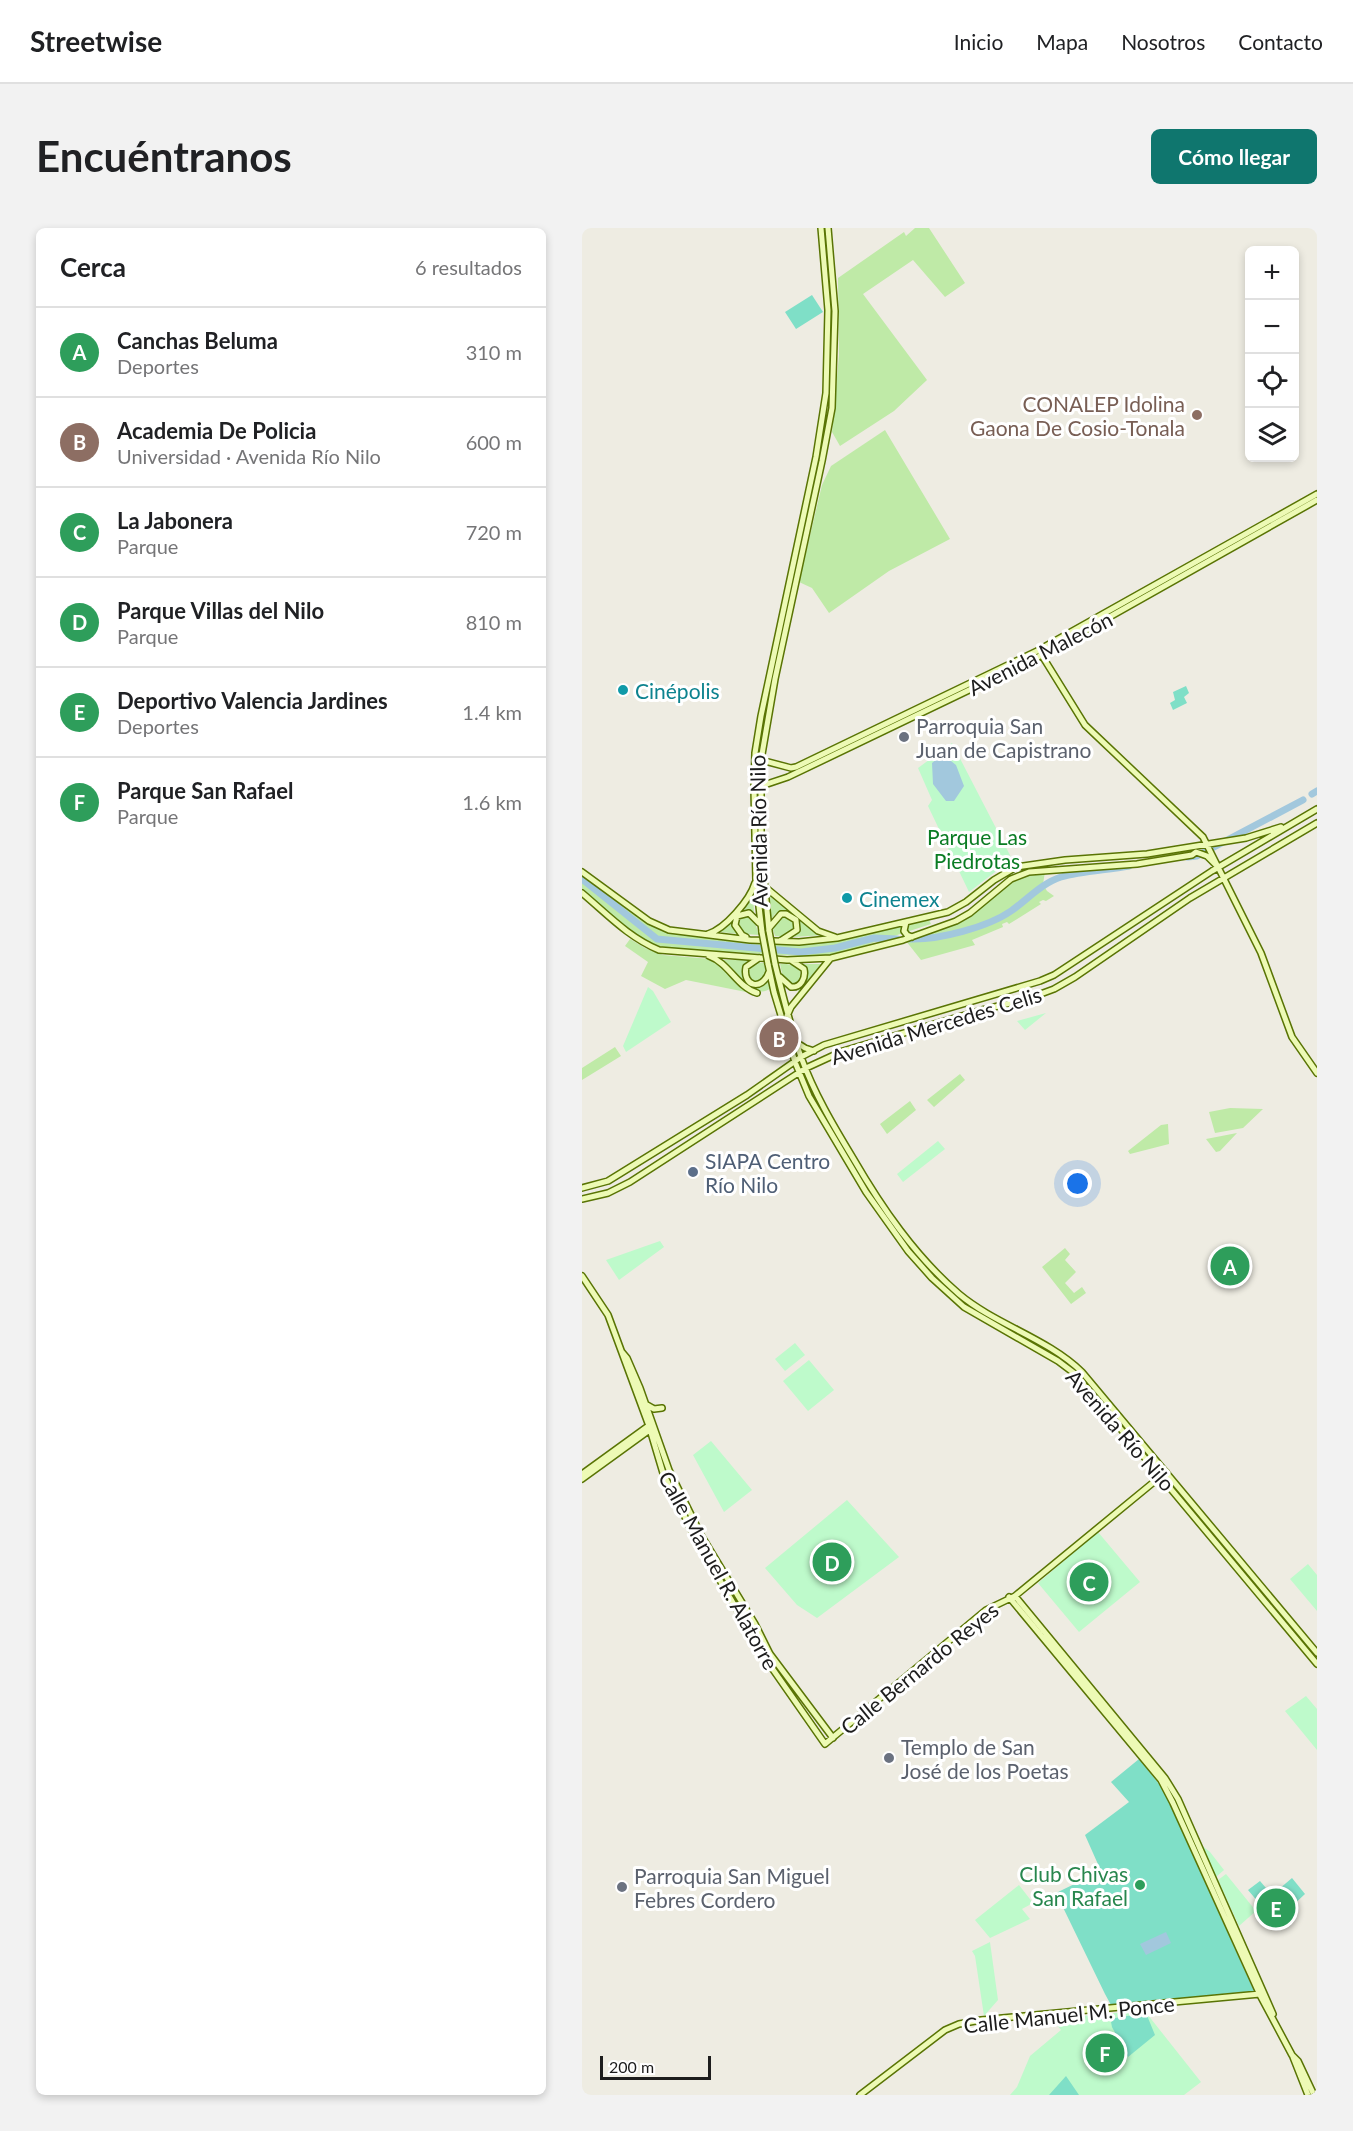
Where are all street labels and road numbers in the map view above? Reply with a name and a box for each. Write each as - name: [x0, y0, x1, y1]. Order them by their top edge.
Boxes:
- street label: Avenida Malecón: [964, 606, 1116, 700]
- street label: Avenida Río Nilo: [744, 754, 772, 907]
- street label: Avenida Mercedes Celis: [828, 981, 1044, 1069]
- street label: Avenida Río Nilo: [1062, 1364, 1181, 1496]
- street label: Calle Manuel R. Alatorre: [654, 1466, 784, 1674]
- street label: Calle Bernardo Reyes: [835, 1597, 1003, 1739]
- street label: Calle Manuel M. Ponce: [962, 1991, 1176, 2037]

